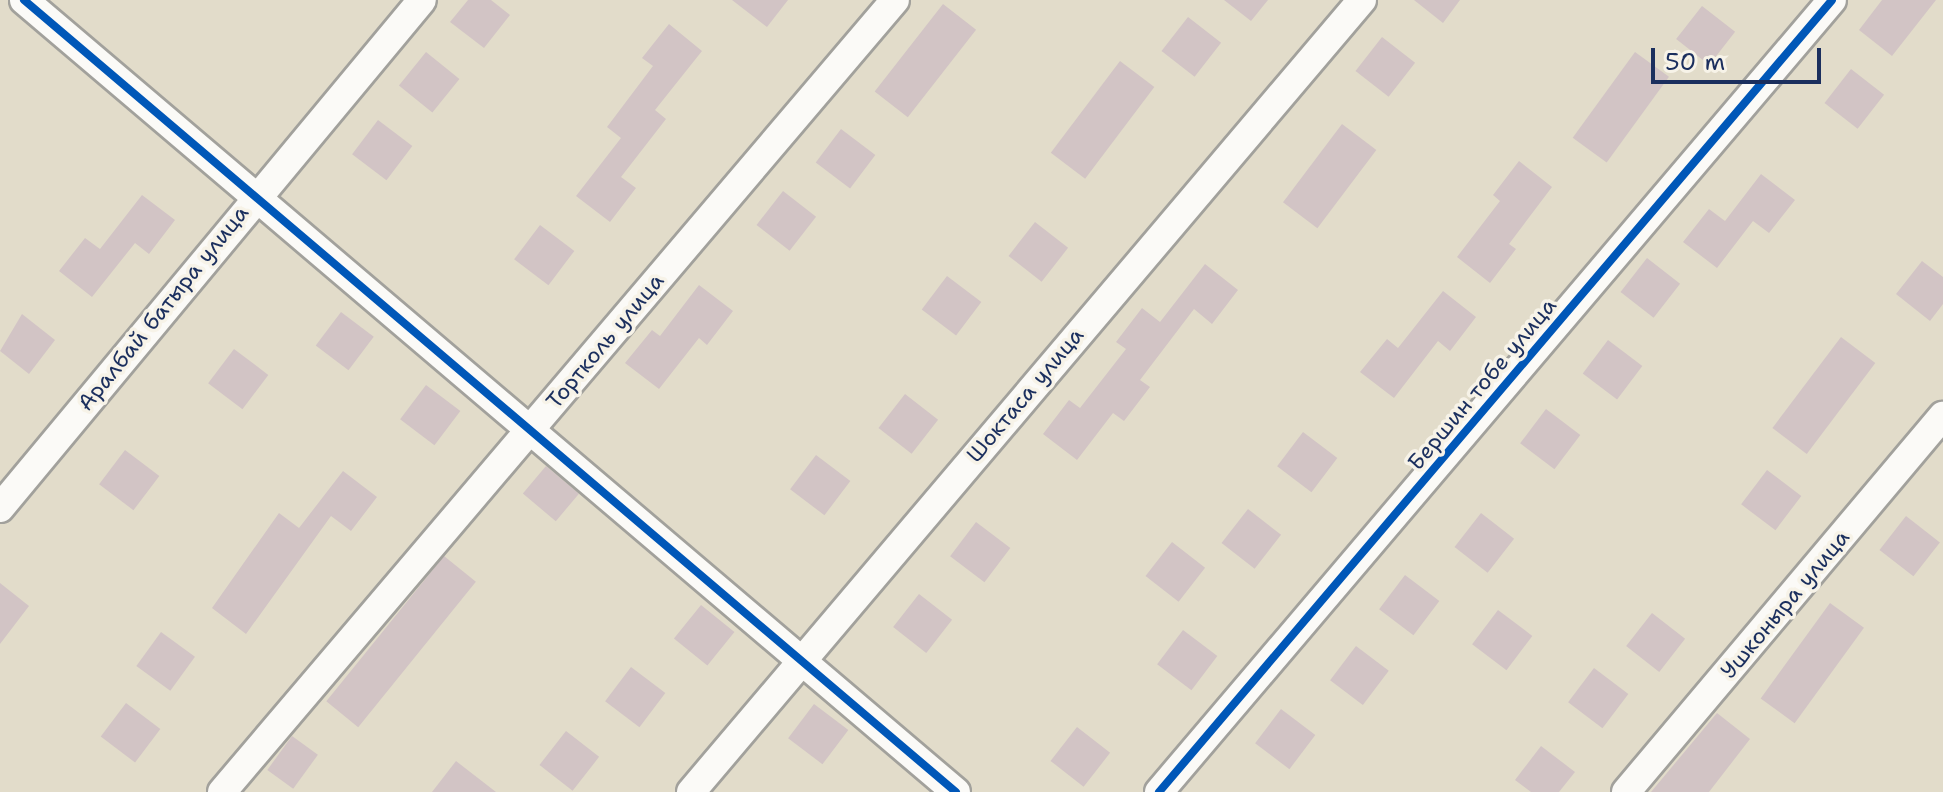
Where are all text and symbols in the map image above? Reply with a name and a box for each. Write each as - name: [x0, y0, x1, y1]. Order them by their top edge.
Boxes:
- scale bar: [1655, 32, 1825, 82]
- text: 50 m: [1665, 46, 1725, 78]
- street label: Аралбай батыра улица: [72, 200, 254, 416]
- street label: Тортколь улица: [541, 268, 669, 414]
- street label: Бершин тобе улица: [1402, 293, 1562, 475]
- street label: Шоктаса улица: [961, 322, 1089, 468]
- street label: Ушконыра улица: [1715, 524, 1855, 684]

